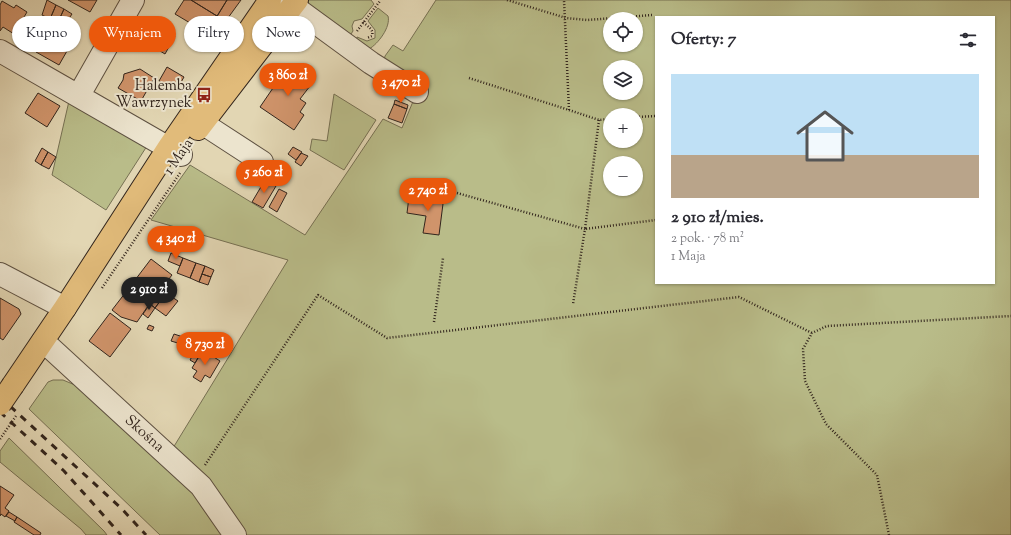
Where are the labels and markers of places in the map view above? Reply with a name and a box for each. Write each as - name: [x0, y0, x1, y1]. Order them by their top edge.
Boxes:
- pin: 3 860 zł: [247, 63, 329, 97]
- pin: 3 470 zł: [360, 70, 442, 104]
- place label: Halemba Wawrzynek: [116, 76, 192, 114]
- bus stop icon: Halemba Wawrzynek: [195, 86, 213, 104]
- pin: 5 260 zł: [223, 160, 305, 194]
- pin: 2 740 zł: [387, 178, 469, 212]
- pin: 4 340 zł: [135, 226, 217, 260]
- pin: 2 910 zł: [108, 277, 190, 311]
- pin: 8 730 zł: [164, 332, 246, 366]

